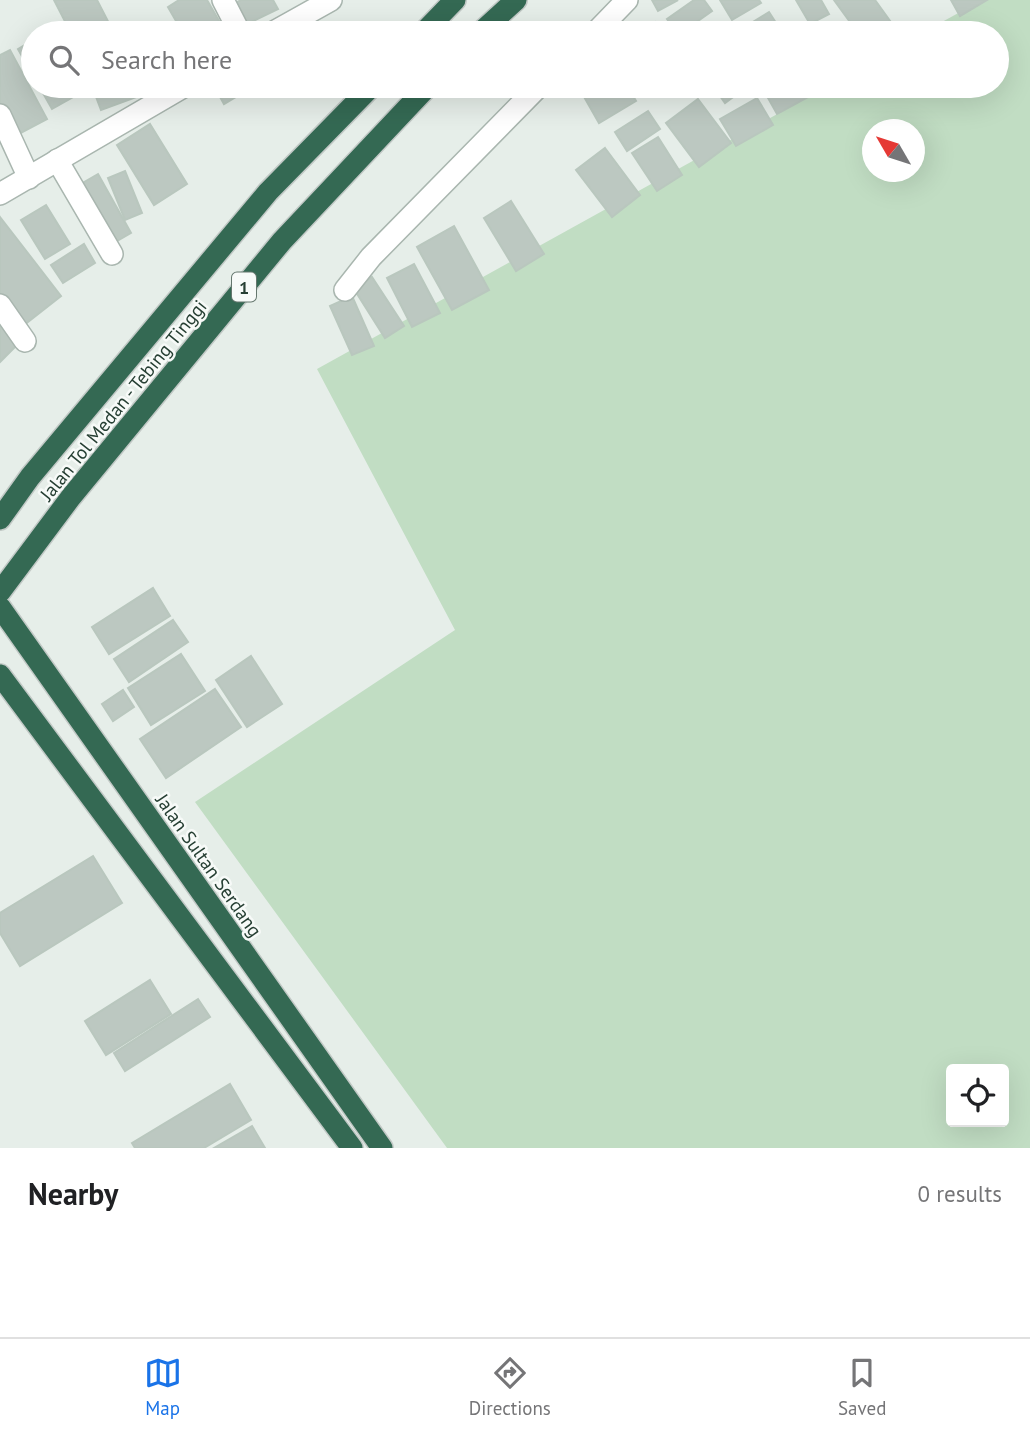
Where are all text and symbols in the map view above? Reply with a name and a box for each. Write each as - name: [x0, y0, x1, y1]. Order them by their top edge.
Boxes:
- search box: [21, 21, 1009, 98]
- icon: search: [45, 41, 83, 79]
- text: Search here: [101, 43, 232, 76]
- north arrow: [862, 119, 925, 182]
- road number: 1: [232, 272, 256, 302]
- street label: Jalan Tol Medan - Tebing Tinggi: [34, 295, 211, 506]
- street label: Jalan Sultan Serdang: [150, 788, 267, 941]
- map controls: [946, 1064, 1009, 1127]
- button: locate: [946, 1064, 1009, 1127]
- text: Nearby: [28, 1174, 118, 1213]
- text: 0 results: [918, 1179, 1002, 1208]
- tab: Map: [144, 1354, 182, 1420]
- tab: Directions: [469, 1354, 551, 1420]
- tab: Saved: [838, 1354, 886, 1420]

